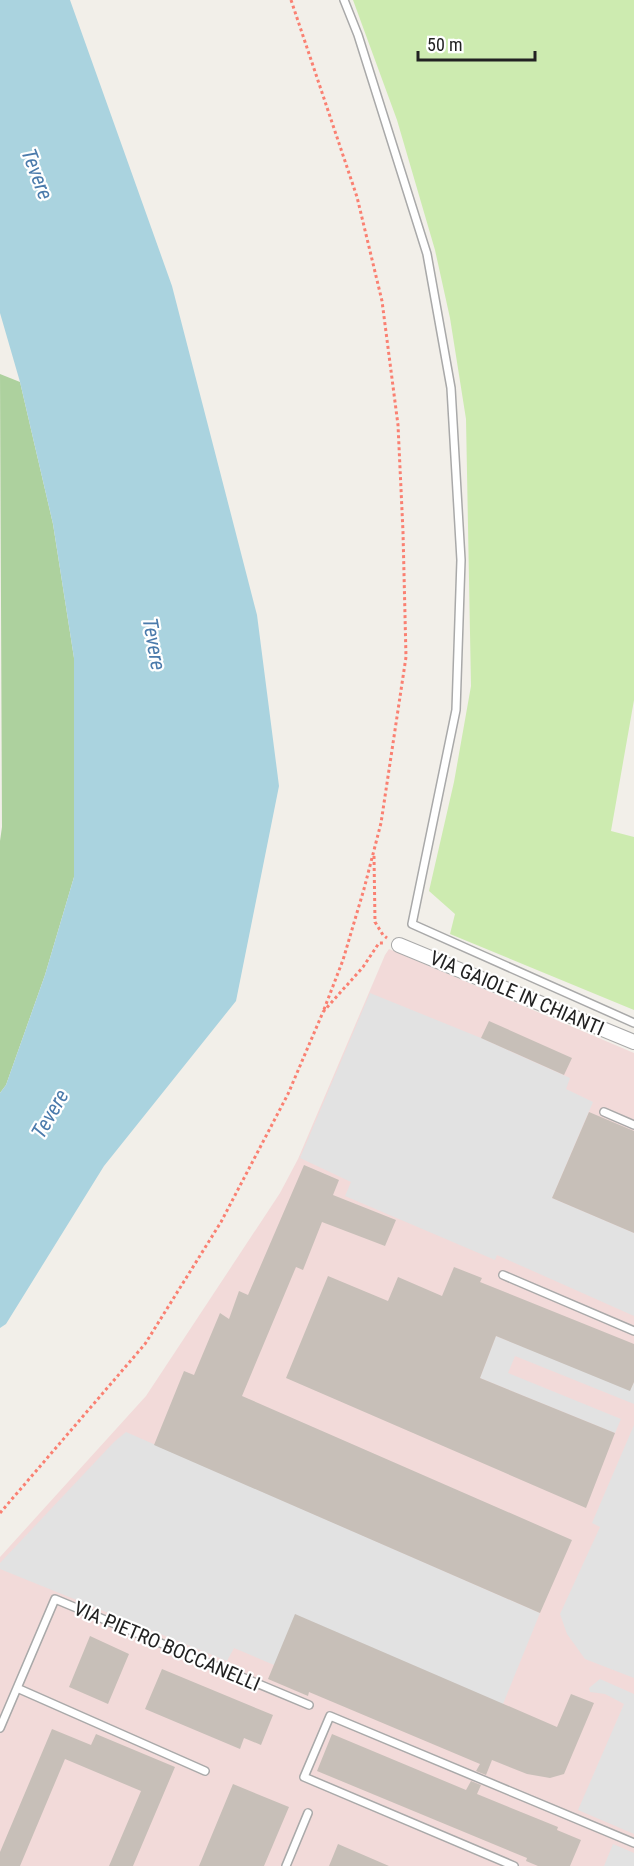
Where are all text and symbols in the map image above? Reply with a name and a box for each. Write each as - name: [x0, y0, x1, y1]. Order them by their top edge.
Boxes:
- scale bar: [418, 24, 535, 62]
- text: 50 m: [427, 34, 462, 55]
- water label: Tevere: [16, 145, 58, 203]
- water label: Tevere: [138, 616, 170, 672]
- street label: VIA GAIOLE IN CHIANTI: [426, 945, 608, 1041]
- water label: Tevere: [26, 1085, 74, 1143]
- street label: VIA PIETRO BOCCANELLI: [70, 1596, 264, 1696]

